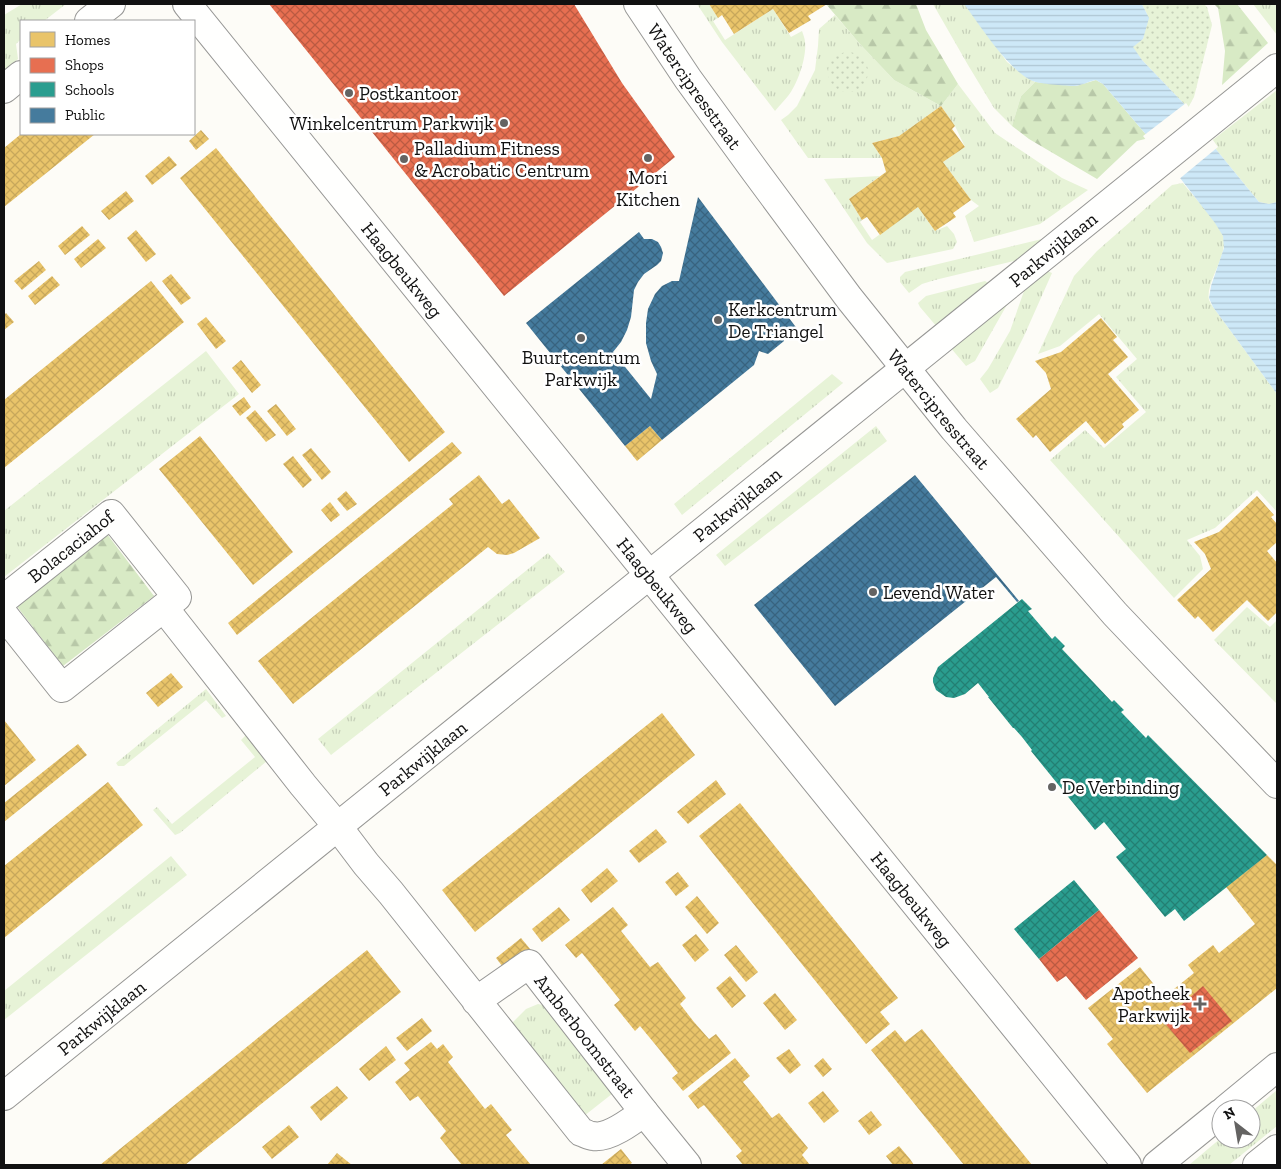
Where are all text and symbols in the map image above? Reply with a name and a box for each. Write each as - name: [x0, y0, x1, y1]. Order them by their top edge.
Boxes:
- street label: Watercipresstraat: [643, 19, 747, 154]
- legend: [20, 20, 195, 135]
- text: Homes: [65, 31, 110, 49]
- text: Shops: [65, 56, 104, 74]
- text: Schools: [65, 81, 114, 99]
- place label: Postkantoor: [359, 82, 459, 105]
- marker: Postkantoor: [343, 87, 355, 99]
- text: Public: [65, 106, 105, 124]
- place label: Winkelcentrum Parkwijk: [290, 112, 494, 135]
- marker: Winkelcentrum Parkwijk: [498, 117, 510, 129]
- place label: Palladium Fitness & Acrobatic Centrum: [414, 137, 590, 182]
- marker: Mori Kitchen: [642, 152, 654, 164]
- marker: Palladium Fitness & Acrobatic Centrum: [398, 153, 410, 165]
- place label: Mori Kitchen: [616, 166, 680, 211]
- street label: Parkwijklaan: [1004, 207, 1102, 292]
- street label: Haagbeukweg: [357, 217, 448, 323]
- place label: Kerkcentrum De Triangel: [728, 298, 837, 343]
- marker: Kerkcentrum De Triangel: [712, 314, 724, 326]
- marker: Buurtcentrum Parkwijk: [575, 332, 587, 344]
- street label: Watercipresstraat: [883, 344, 995, 474]
- place label: Buurtcentrum Parkwijk: [522, 346, 641, 391]
- street label: Parkwijklaan: [688, 462, 786, 547]
- street label: Bolacaciahof: [23, 504, 120, 587]
- street label: Haagbeukweg: [612, 533, 704, 638]
- place label: Levend Water: [883, 581, 995, 604]
- marker: Levend Water: [867, 586, 879, 598]
- street label: Parkwijklaan: [374, 715, 471, 800]
- place label: De Verbinding: [1062, 776, 1180, 799]
- marker: De Verbinding: [1046, 781, 1058, 793]
- street label: Haagbeukweg: [866, 847, 958, 952]
- street label: Amberboomstraat: [530, 970, 640, 1102]
- street label: Parkwijklaan: [53, 975, 150, 1060]
- place label: Apotheek Parkwijk: [1112, 982, 1190, 1027]
- marker: Apotheek Parkwijk: [1194, 998, 1206, 1010]
- north arrow: [1211, 1099, 1261, 1149]
- text: N: [1221, 1103, 1239, 1123]

